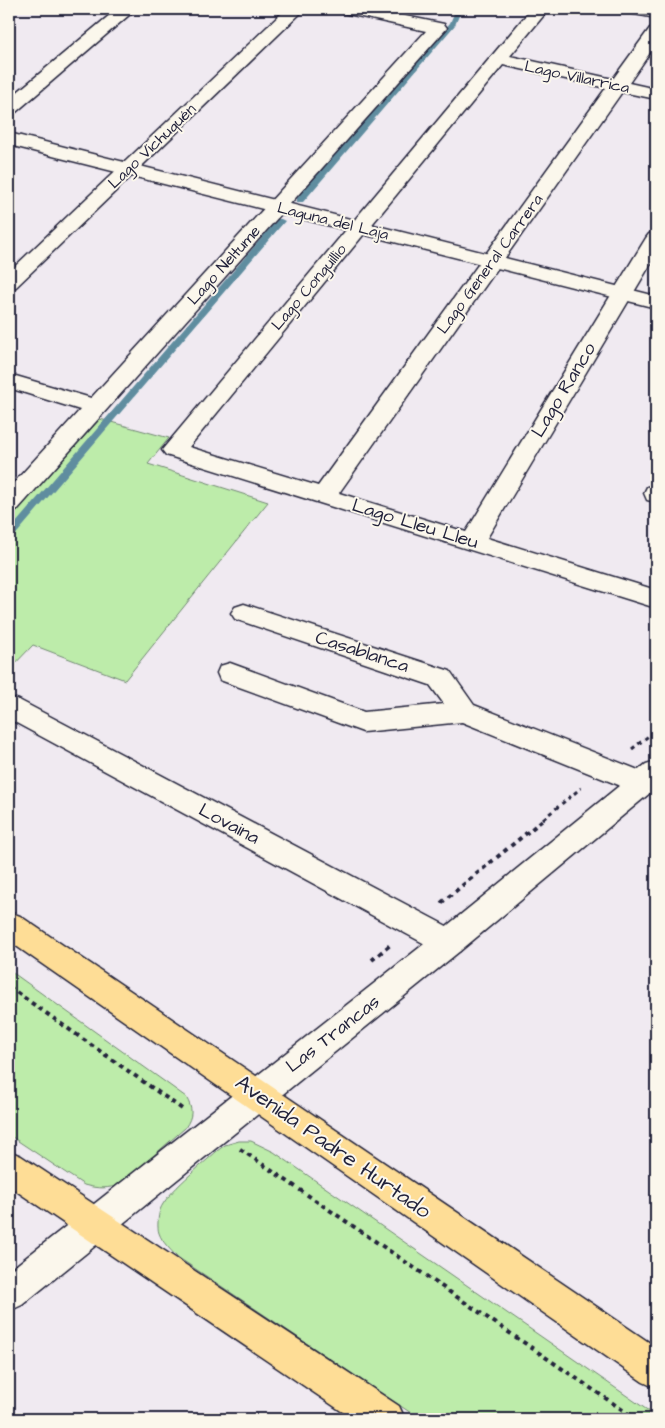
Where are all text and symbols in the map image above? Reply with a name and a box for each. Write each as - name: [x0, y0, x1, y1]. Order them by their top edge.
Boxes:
- street label: Lago Villarrica: [522, 55, 632, 100]
- street label: Lago Vichuquén: [103, 98, 202, 194]
- street label: Lago General Carrera: [432, 190, 549, 339]
- street label: Laguna del Laja: [275, 197, 391, 246]
- street label: Lago Neltume: [182, 220, 267, 310]
- street label: Lago Conguillio: [266, 239, 352, 335]
- street label: Lago Ranco: [525, 337, 604, 443]
- street label: Lago Lleu Lleu: [348, 492, 482, 557]
- street label: Casablanca: [312, 624, 413, 680]
- street label: Lovaina: [194, 797, 265, 851]
- street label: Las Trancas: [280, 989, 386, 1079]
- street label: Avenida Padre Hurtado: [229, 1068, 438, 1227]

